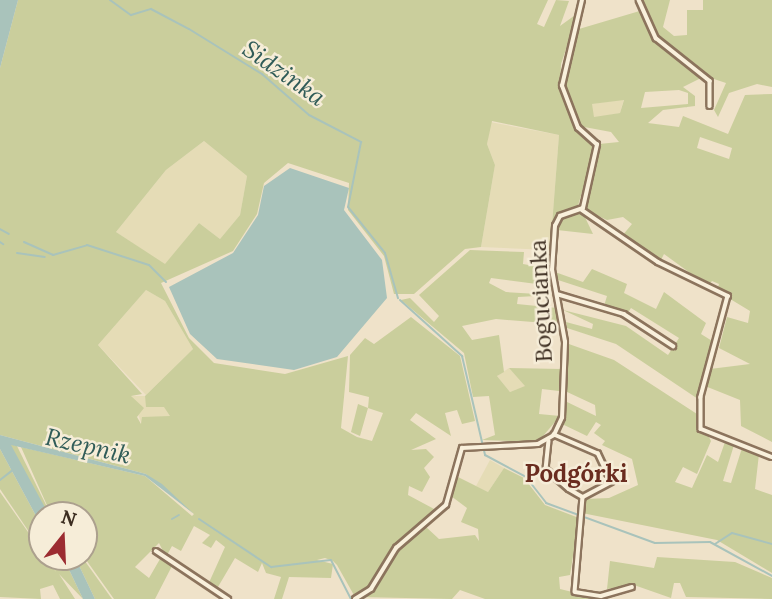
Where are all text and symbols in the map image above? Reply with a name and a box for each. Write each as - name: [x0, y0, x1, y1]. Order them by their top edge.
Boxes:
- water label: Sidzinka: [237, 34, 331, 112]
- street label: Bogucianka: [524, 239, 558, 363]
- water label: Rzepnik: [42, 422, 134, 470]
- district label: Podgórki: [524, 460, 628, 488]
- north arrow: [28, 501, 98, 571]
- text: N: [58, 504, 80, 532]

